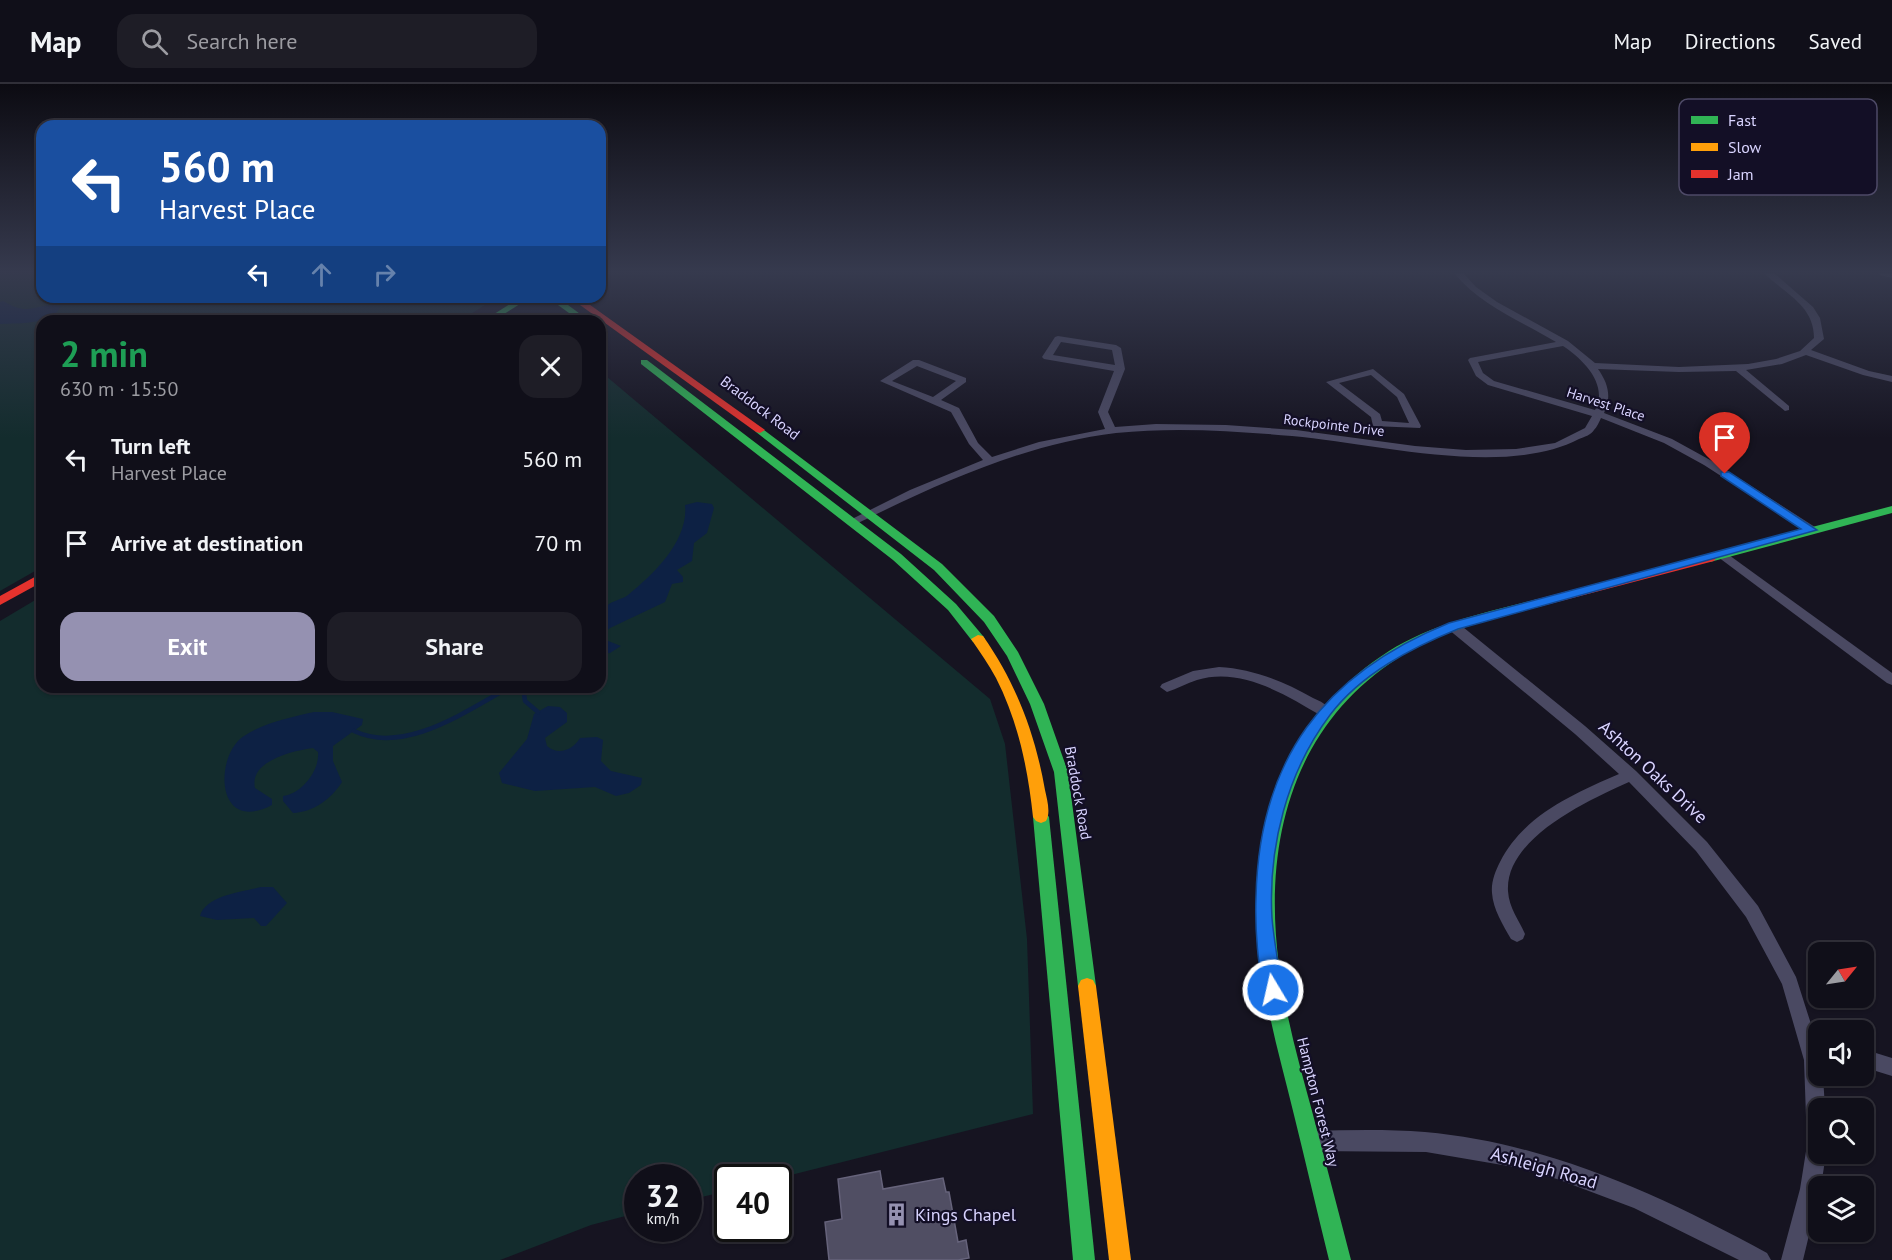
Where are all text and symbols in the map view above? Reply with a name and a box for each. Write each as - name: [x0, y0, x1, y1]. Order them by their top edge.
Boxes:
- search box: [117, 14, 537, 68]
- text: Map: [30, 23, 81, 60]
- icon: search: [138, 25, 171, 58]
- text: Search here: [186, 27, 297, 55]
- text: Map: [1613, 28, 1652, 55]
- text: Directions: [1685, 28, 1776, 55]
- text: Saved: [1809, 28, 1862, 55]
- legend: [1679, 99, 1877, 195]
- text: Fast: [1728, 110, 1757, 130]
- text: Slow: [1728, 137, 1762, 157]
- text: 560 m: [159, 139, 275, 194]
- icon: left: [60, 144, 138, 222]
- text: Jam: [1727, 164, 1754, 184]
- text: Harvest Place: [159, 192, 316, 226]
- icon: left: [242, 258, 275, 291]
- icon: ahead: [305, 258, 338, 291]
- icon: right: [368, 258, 401, 291]
- text: 2 min: [60, 330, 148, 377]
- button: close: [519, 335, 582, 398]
- street label: Braddock Road: [717, 372, 804, 444]
- text: 630 m · 15:50: [60, 376, 178, 402]
- street label: Harvest Place: [1565, 383, 1647, 425]
- street label: Rockpointe Drive: [1283, 410, 1385, 440]
- pin: [1699, 412, 1750, 474]
- icon: arrive: [1708, 421, 1741, 454]
- text: Turn left: [111, 432, 191, 460]
- icon: left: [60, 443, 93, 476]
- text: 560 m: [522, 445, 582, 473]
- text: Harvest Place: [111, 460, 227, 486]
- icon: arrive: [60, 527, 93, 560]
- text: Arrive at destination: [111, 529, 303, 557]
- text: 70 m: [534, 529, 582, 557]
- button: Exit: [60, 612, 315, 681]
- button: Share: [327, 612, 582, 681]
- street label: Ashton Oaks Drive: [1594, 715, 1713, 828]
- street label: Braddock Road: [1061, 745, 1096, 841]
- north arrow: [1808, 942, 1874, 1008]
- map controls: [1808, 942, 1874, 1242]
- position arrow: [1241, 958, 1305, 1022]
- button: sound: [1808, 1020, 1874, 1086]
- street label: Hampton Forest Way: [1293, 1035, 1344, 1169]
- button: search: [1808, 1098, 1874, 1164]
- street label: Ashleigh Road: [1488, 1141, 1600, 1194]
- speed limit sign: 40: [714, 1164, 792, 1242]
- text: 32: [646, 1176, 680, 1215]
- button: layers: [1808, 1176, 1874, 1242]
- building icon: Kings Chapel: [884, 1202, 910, 1228]
- place label: Kings Chapel: [915, 1203, 1017, 1226]
- text: km/h: [647, 1209, 679, 1228]

